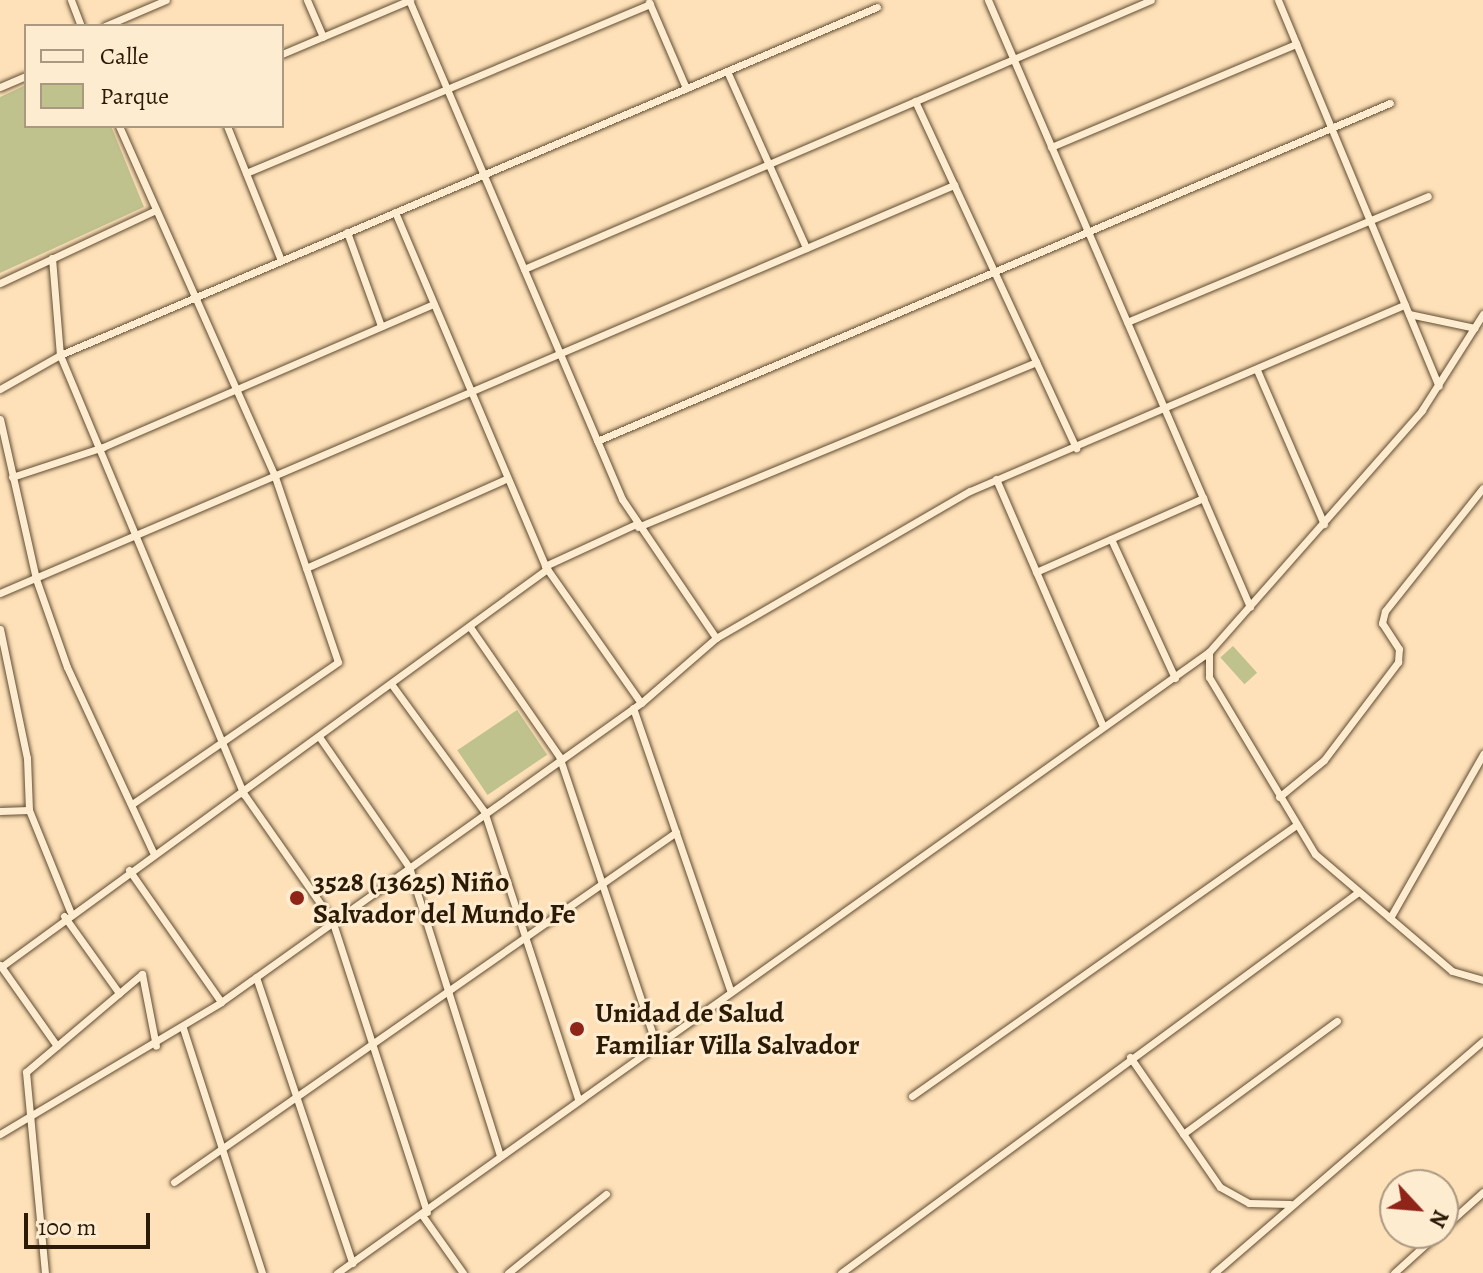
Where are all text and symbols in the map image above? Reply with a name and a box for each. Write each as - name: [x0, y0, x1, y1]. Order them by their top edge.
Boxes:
- legend: [24, 24, 284, 128]
- text: Calle: [100, 40, 149, 72]
- text: Parque: [100, 80, 169, 112]
- place label: 3528 (13625) Niño Salvador del Mundo Fe: [313, 865, 576, 931]
- marker: 3528 (13625) Niño Salvador del Mundo Fe: [288, 889, 306, 907]
- place label: Unidad de Salud Familiar Villa Salvador: [595, 996, 859, 1062]
- marker: Unidad de Salud Familiar Villa Salvador: [566, 1018, 588, 1040]
- north arrow: [1379, 1169, 1459, 1249]
- scale bar: [28, 1197, 154, 1247]
- text: N: [1422, 1205, 1456, 1232]
- text: 100 m: [38, 1211, 97, 1243]

